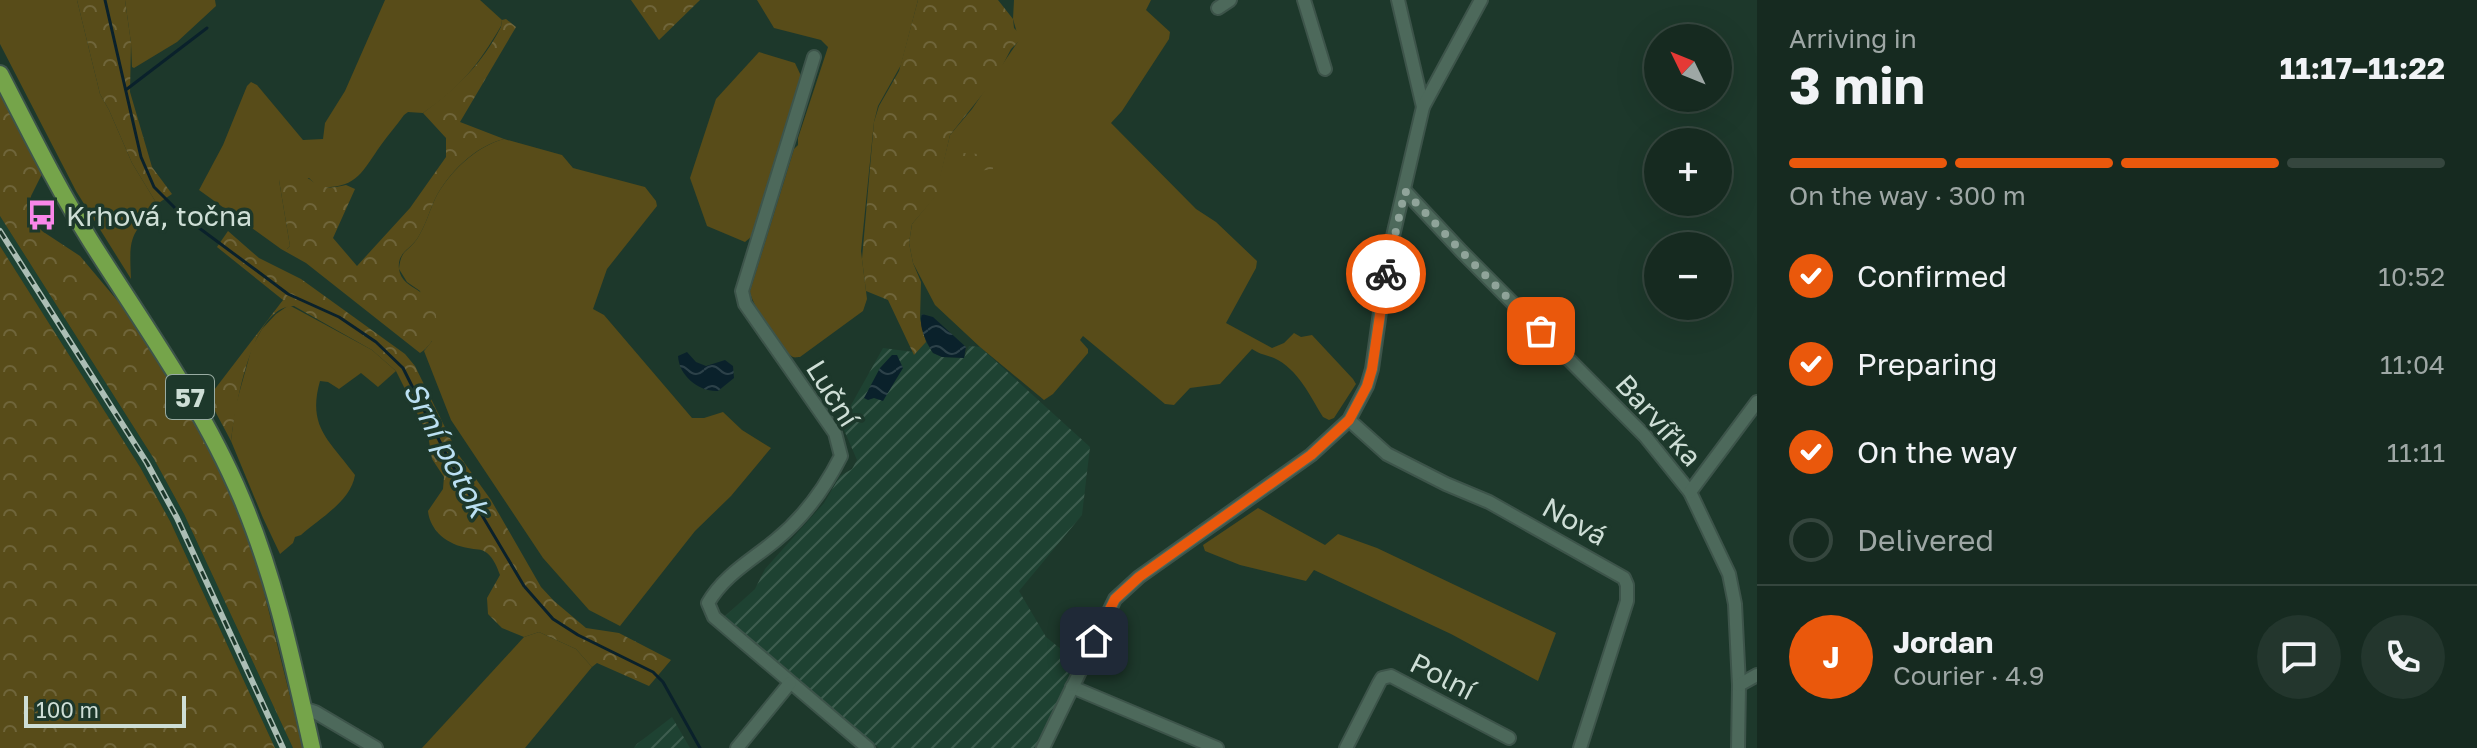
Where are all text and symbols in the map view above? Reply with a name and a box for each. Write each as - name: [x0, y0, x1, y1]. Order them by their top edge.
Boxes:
- text: Arriving in: [1789, 23, 1917, 54]
- north arrow: [1644, 24, 1732, 112]
- map controls: [1644, 24, 1732, 320]
- text: 11:17–11:22: [2280, 50, 2445, 86]
- text: 3 min: [1789, 53, 1925, 115]
- button: +: [1644, 128, 1732, 216]
- text: On the way · 300 m: [1789, 180, 2026, 211]
- bus stop icon: Krhová, točna: [25, 198, 59, 232]
- place label: Krhová, točna: [66, 199, 252, 232]
- button: −: [1644, 232, 1732, 320]
- courier: [1346, 234, 1426, 314]
- icon: bike: [1364, 252, 1408, 296]
- icon: check: [1789, 254, 1833, 298]
- text: Confirmed: [1857, 258, 2007, 294]
- text: 10:52: [2378, 261, 2445, 292]
- pin: [1507, 297, 1575, 365]
- icon: bag: [1519, 309, 1563, 353]
- icon: check: [1789, 342, 1833, 386]
- text: Preparing: [1857, 346, 1998, 382]
- text: 11:04: [2380, 349, 2445, 380]
- street label: Luční: [800, 354, 867, 434]
- street label: Barvířka: [1609, 367, 1709, 473]
- road number: 57: [166, 375, 214, 419]
- water label: Srní potok: [396, 375, 499, 526]
- icon: check: [1789, 430, 1833, 474]
- text: On the way: [1857, 434, 2017, 470]
- text: 11:11: [2387, 437, 2445, 468]
- street label: Nová: [1537, 490, 1613, 552]
- text: Delivered: [1857, 522, 1994, 558]
- pin: [1060, 607, 1128, 675]
- button: chat: [2257, 615, 2341, 699]
- button: phone: [2361, 615, 2445, 699]
- icon: home: [1072, 619, 1116, 663]
- text: Jordan: [1893, 624, 1993, 660]
- text: J: [1822, 639, 1840, 675]
- street label: Polní: [1405, 646, 1482, 707]
- text: Courier · 4.9: [1893, 660, 2045, 691]
- scale bar: [24, 692, 186, 728]
- text: 100 m: [36, 696, 99, 723]

